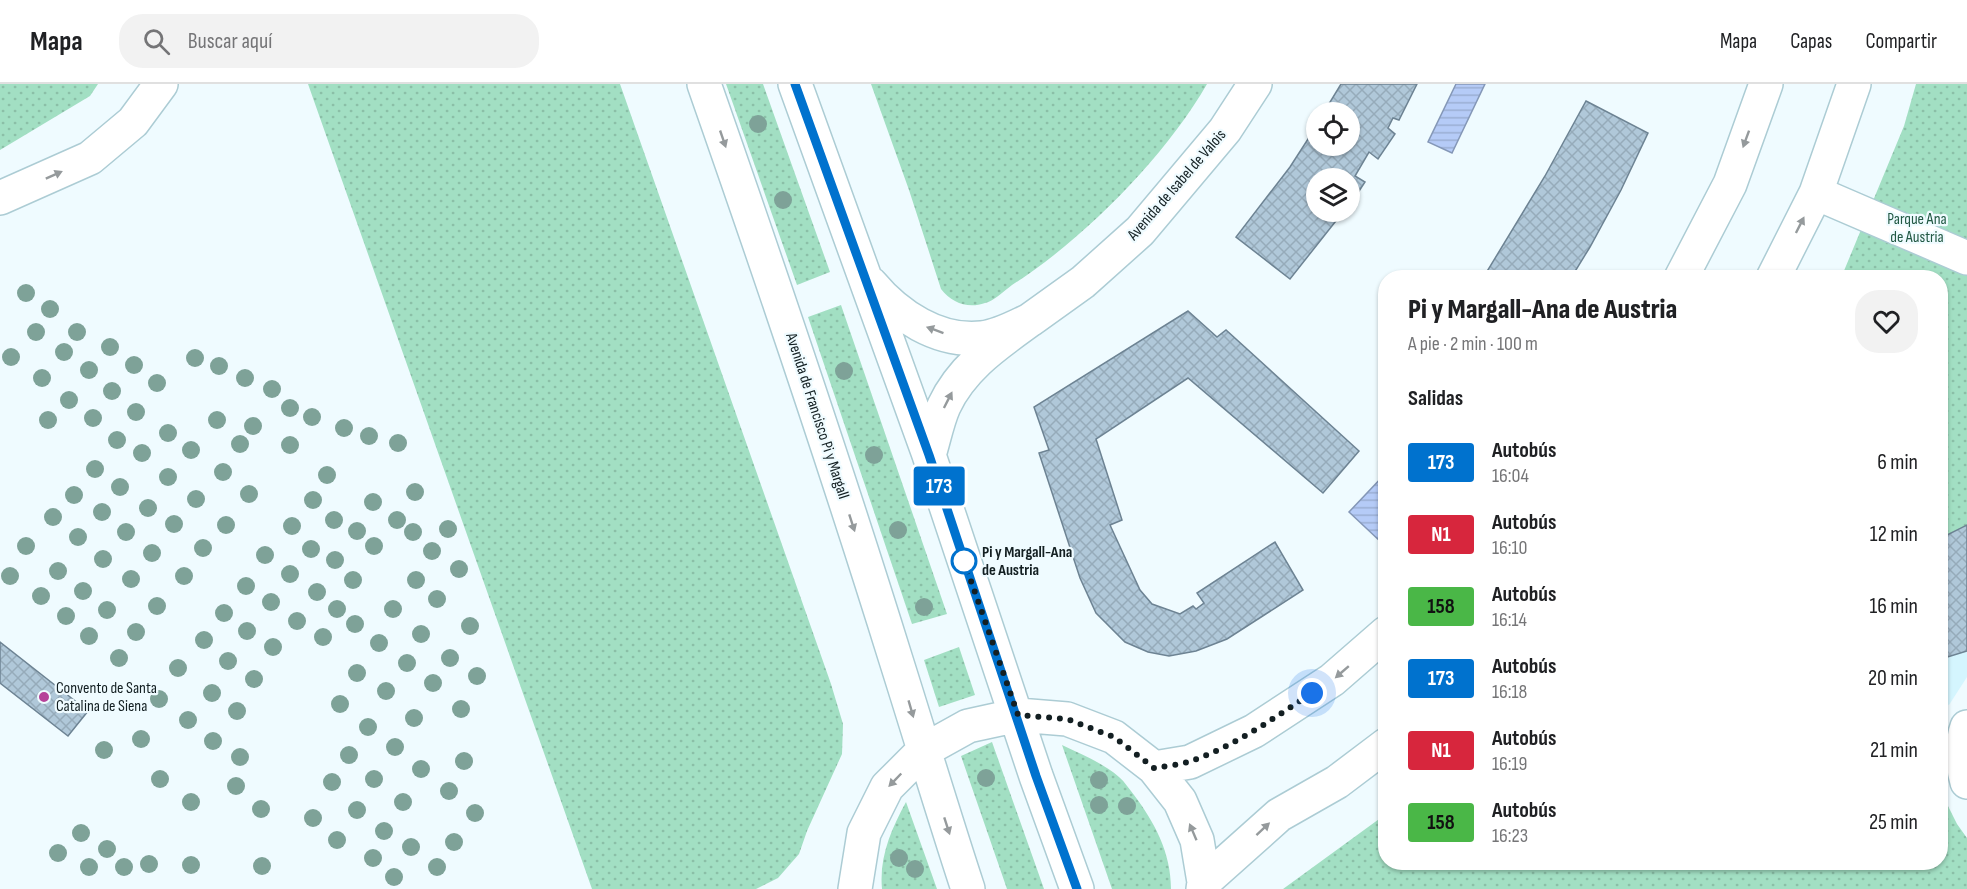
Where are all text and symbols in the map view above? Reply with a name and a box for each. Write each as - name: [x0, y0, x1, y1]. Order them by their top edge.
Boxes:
- search box: [119, 14, 539, 68]
- text: Mapa: [30, 25, 83, 58]
- icon: search: [140, 25, 173, 58]
- text: Buscar aquí: [188, 28, 272, 55]
- text: Mapa: [1720, 29, 1757, 54]
- text: Capas: [1790, 29, 1832, 54]
- text: Compartir: [1865, 29, 1937, 54]
- map controls: [1306, 102, 1360, 222]
- button: locate: [1306, 102, 1360, 156]
- street label: Avenida de Isabel de Valois: [1123, 126, 1230, 245]
- one-way arrow: [719, 130, 729, 148]
- one-way arrow: [1741, 130, 1750, 148]
- button: layers: [1306, 168, 1360, 222]
- one-way arrow: [45, 170, 63, 180]
- park label: Parque Ana de Austria: [1887, 210, 1947, 247]
- one-way arrow: [1795, 217, 1805, 234]
- button: heart: [1855, 290, 1918, 353]
- text: Pi y Margall-Ana de Austria: [1408, 293, 1677, 326]
- one-way arrow: [926, 325, 944, 335]
- street label: Avenida de Francisco Pi y Margall: [781, 330, 853, 501]
- text: A pie · 2 min · 100 m: [1408, 332, 1538, 356]
- text: Salidas: [1408, 385, 1463, 412]
- one-way arrow: [942, 391, 952, 409]
- text: Autobús: [1492, 437, 1556, 464]
- text: 6 min: [1877, 449, 1918, 476]
- text: 173: [1428, 450, 1454, 475]
- text: 16:04: [1492, 464, 1529, 488]
- line badge: 173: [904, 466, 974, 506]
- text: 173: [926, 474, 952, 499]
- text: Autobús: [1492, 509, 1556, 536]
- one-way arrow: [848, 514, 857, 532]
- text: 12 min: [1870, 521, 1918, 548]
- text: N1: [1431, 522, 1451, 547]
- text: 16:10: [1492, 536, 1527, 560]
- place label: Pi y Margall-Ana de Austria: [982, 543, 1072, 580]
- marker: Pi y Margall-Ana de Austria: [951, 548, 977, 574]
- text: Autobús: [1492, 581, 1556, 608]
- text: 16 min: [1870, 593, 1918, 620]
- text: 158: [1427, 594, 1455, 619]
- text: 16:14: [1492, 608, 1527, 632]
- text: Autobús: [1492, 653, 1556, 680]
- one-way arrow: [1334, 665, 1350, 678]
- text: 20 min: [1868, 665, 1918, 692]
- text: 173: [1428, 666, 1454, 691]
- your location: [1297, 678, 1327, 708]
- place label: Convento de Santa Catalina de Siena: [56, 679, 157, 716]
- text: 16:18: [1492, 680, 1527, 704]
- marker: Convento de Santa Catalina de Siena: [37, 690, 51, 704]
- one-way arrow: [907, 700, 916, 718]
- text: Autobús: [1492, 725, 1556, 752]
- text: 21 min: [1870, 737, 1918, 764]
- text: N1: [1431, 738, 1451, 763]
- text: 16:19: [1492, 752, 1527, 776]
- one-way arrow: [888, 772, 902, 787]
- text: Autobús: [1492, 797, 1556, 824]
- text: 25 min: [1869, 809, 1918, 836]
- text: 158: [1427, 810, 1455, 835]
- one-way arrow: [943, 817, 953, 835]
- one-way arrow: [1188, 823, 1197, 841]
- one-way arrow: [1255, 823, 1270, 836]
- text: 16:23: [1492, 824, 1528, 848]

